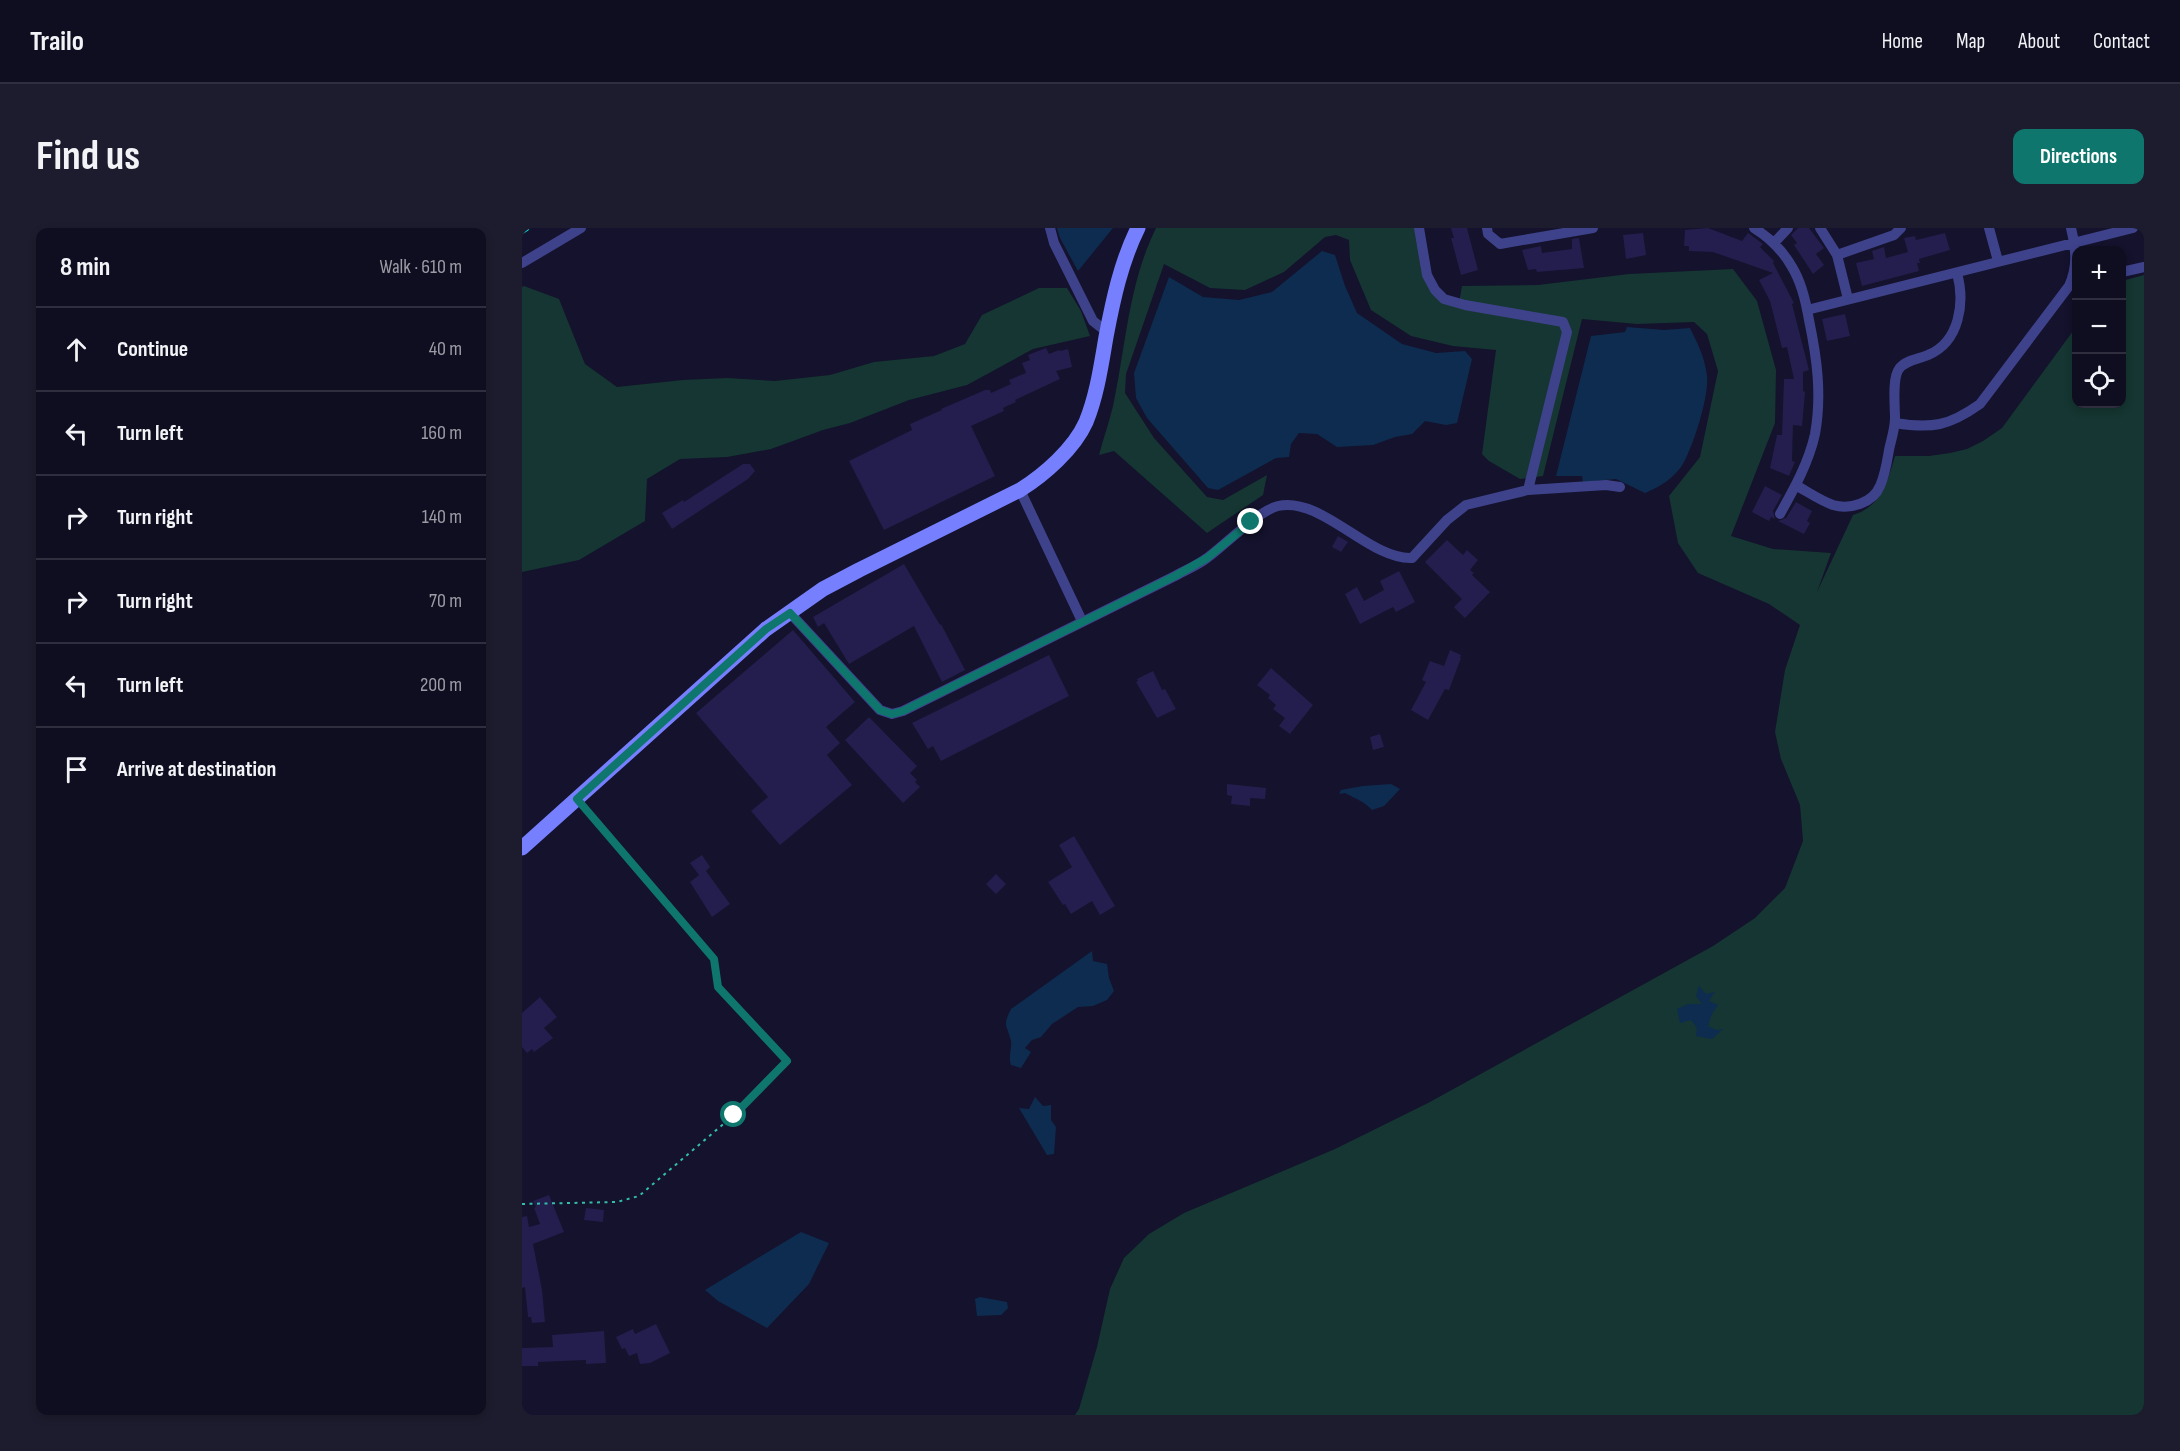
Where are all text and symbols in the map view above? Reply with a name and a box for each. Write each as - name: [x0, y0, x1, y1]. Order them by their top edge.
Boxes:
- text: Trailo: [30, 25, 84, 58]
- text: Home: [1882, 29, 1923, 54]
- text: Map: [1956, 29, 1985, 54]
- text: About: [2018, 29, 2060, 54]
- text: Contact: [2093, 29, 2150, 54]
- button: Directions: [2013, 129, 2144, 184]
- text: Find us: [36, 131, 140, 182]
- map controls: [2072, 246, 2126, 408]
- button: +: [2072, 246, 2126, 300]
- text: 8 min: [60, 252, 110, 283]
- text: Walk · 610 m: [379, 255, 462, 279]
- button: −: [2072, 300, 2126, 354]
- icon: ahead: [60, 333, 93, 366]
- text: Continue: [117, 336, 188, 363]
- text: 40 m: [429, 337, 462, 361]
- button: locate: [2072, 354, 2126, 408]
- icon: left: [60, 417, 93, 450]
- text: Turn left: [117, 420, 183, 447]
- text: 160 m: [421, 421, 462, 445]
- icon: right: [60, 501, 93, 534]
- text: Turn right: [117, 504, 193, 531]
- text: 140 m: [422, 505, 462, 529]
- route end: [1237, 508, 1263, 534]
- icon: right: [60, 585, 93, 618]
- text: Turn right: [117, 588, 193, 615]
- text: 70 m: [429, 589, 462, 613]
- icon: left: [60, 669, 93, 702]
- text: Turn left: [117, 672, 183, 699]
- text: 200 m: [420, 673, 462, 697]
- icon: arrive: [60, 753, 93, 786]
- text: Arrive at destination: [117, 756, 276, 783]
- route start: [720, 1101, 746, 1127]

